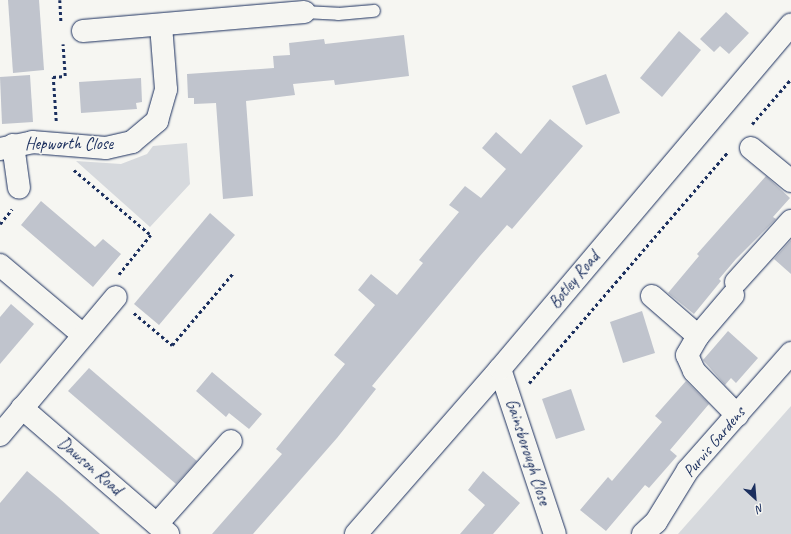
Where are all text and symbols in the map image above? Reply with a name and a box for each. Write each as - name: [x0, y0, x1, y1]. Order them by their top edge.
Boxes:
- street label: Hepworth Close: [25, 134, 113, 154]
- street label: Botley Road: [545, 248, 603, 312]
- street label: Gainsborough Close: [501, 396, 555, 508]
- street label: Purvis Gardens: [679, 403, 749, 481]
- street label: Dawson Road: [54, 433, 126, 499]
- north arrow: [735, 478, 775, 518]
- text: N: [754, 501, 766, 517]

